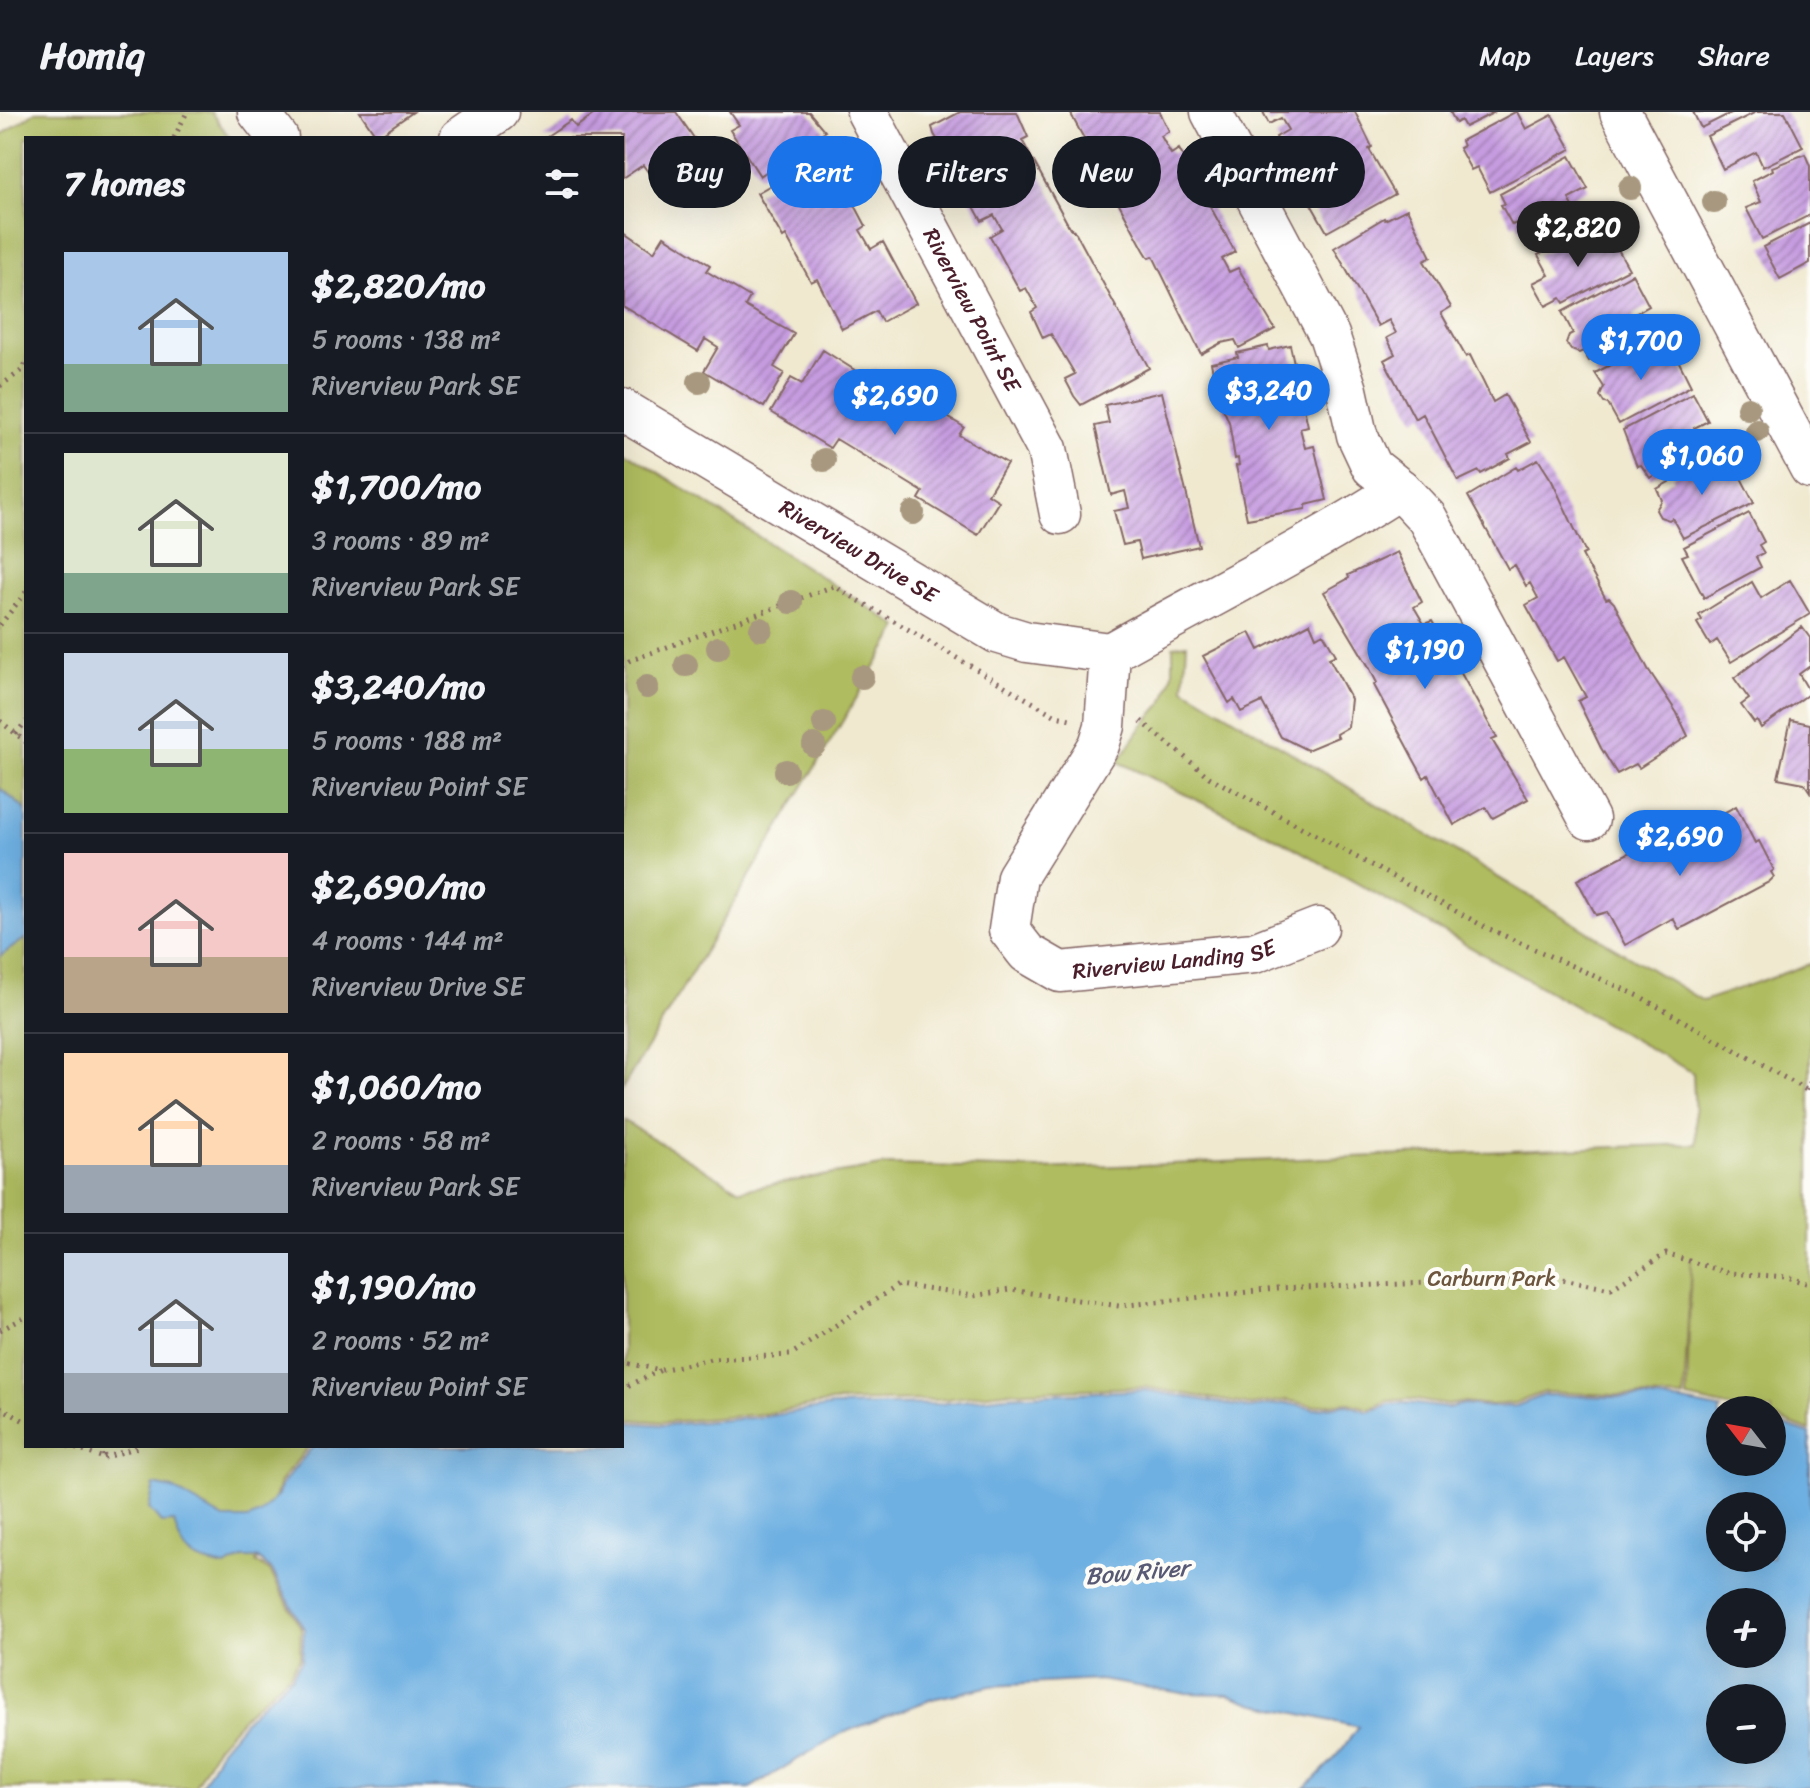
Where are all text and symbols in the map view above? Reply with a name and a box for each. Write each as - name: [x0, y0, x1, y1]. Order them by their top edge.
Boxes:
- text: Homiq: [40, 22, 144, 89]
- text: Map: [1479, 31, 1531, 80]
- text: Layers: [1575, 31, 1654, 80]
- text: Share: [1698, 31, 1770, 80]
- chip: Buy: [648, 136, 751, 208]
- chip: Rent: [767, 136, 882, 208]
- chip: Filters: [898, 136, 1036, 208]
- chip: New: [1052, 136, 1161, 208]
- chip: Apartment: [1177, 136, 1365, 208]
- text: 7 homes: [64, 154, 185, 214]
- icon: filters: [540, 162, 584, 206]
- pin: $2,820: [1513, 201, 1643, 269]
- text: $2,820: [1535, 204, 1621, 250]
- street label: Riverview Point SE: [912, 220, 1033, 401]
- text: $2,820/mo: [312, 256, 486, 316]
- icon: home: [128, 284, 224, 380]
- pin: $1,700: [1576, 314, 1706, 382]
- text: 5 rooms · 138 m²: [312, 316, 501, 362]
- text: $1,700: [1599, 317, 1683, 363]
- text: Riverview Park SE: [312, 362, 519, 408]
- pin: $3,240: [1204, 364, 1334, 432]
- text: $3,240: [1226, 367, 1312, 413]
- pin: $2,690: [830, 369, 960, 437]
- text: $2,690: [852, 372, 938, 418]
- pin: $1,060: [1637, 429, 1767, 497]
- text: $1,060: [1660, 432, 1744, 478]
- text: $1,700/mo: [312, 457, 481, 517]
- icon: home: [128, 485, 224, 581]
- street label: Riverview Drive SE: [772, 488, 947, 615]
- text: 3 rooms · 89 m²: [312, 517, 490, 563]
- text: Riverview Park SE: [312, 563, 519, 609]
- pin: $1,190: [1360, 623, 1490, 691]
- text: $1,190: [1385, 626, 1465, 672]
- text: $3,240/mo: [312, 657, 485, 717]
- icon: home: [128, 685, 224, 781]
- text: 5 rooms · 188 m²: [312, 717, 502, 763]
- text: Riverview Point SE: [312, 763, 527, 809]
- pin: $2,690: [1615, 810, 1745, 878]
- text: $2,690: [1637, 813, 1723, 859]
- text: $2,690/mo: [312, 857, 486, 917]
- icon: home: [128, 885, 224, 981]
- text: 4 rooms · 144 m²: [312, 917, 504, 963]
- street label: Riverview Landing SE: [1071, 927, 1283, 991]
- text: Riverview Drive SE: [312, 963, 524, 1009]
- text: $1,060/mo: [312, 1057, 481, 1117]
- icon: home: [128, 1085, 224, 1181]
- text: 2 rooms · 58 m²: [312, 1117, 490, 1163]
- text: Riverview Park SE: [312, 1163, 519, 1209]
- text: $1,190/mo: [312, 1257, 476, 1317]
- park label: Carburn Park: [1427, 1259, 1557, 1298]
- icon: home: [128, 1285, 224, 1381]
- text: 2 rooms · 52 m²: [312, 1317, 490, 1363]
- text: Riverview Point SE: [312, 1363, 527, 1409]
- north arrow: [1706, 1396, 1786, 1476]
- map controls: [1706, 1396, 1786, 1764]
- button: locate: [1706, 1492, 1786, 1572]
- water label: Bow River: [1083, 1546, 1195, 1597]
- button: +: [1706, 1588, 1786, 1668]
- button: −: [1706, 1684, 1786, 1764]

